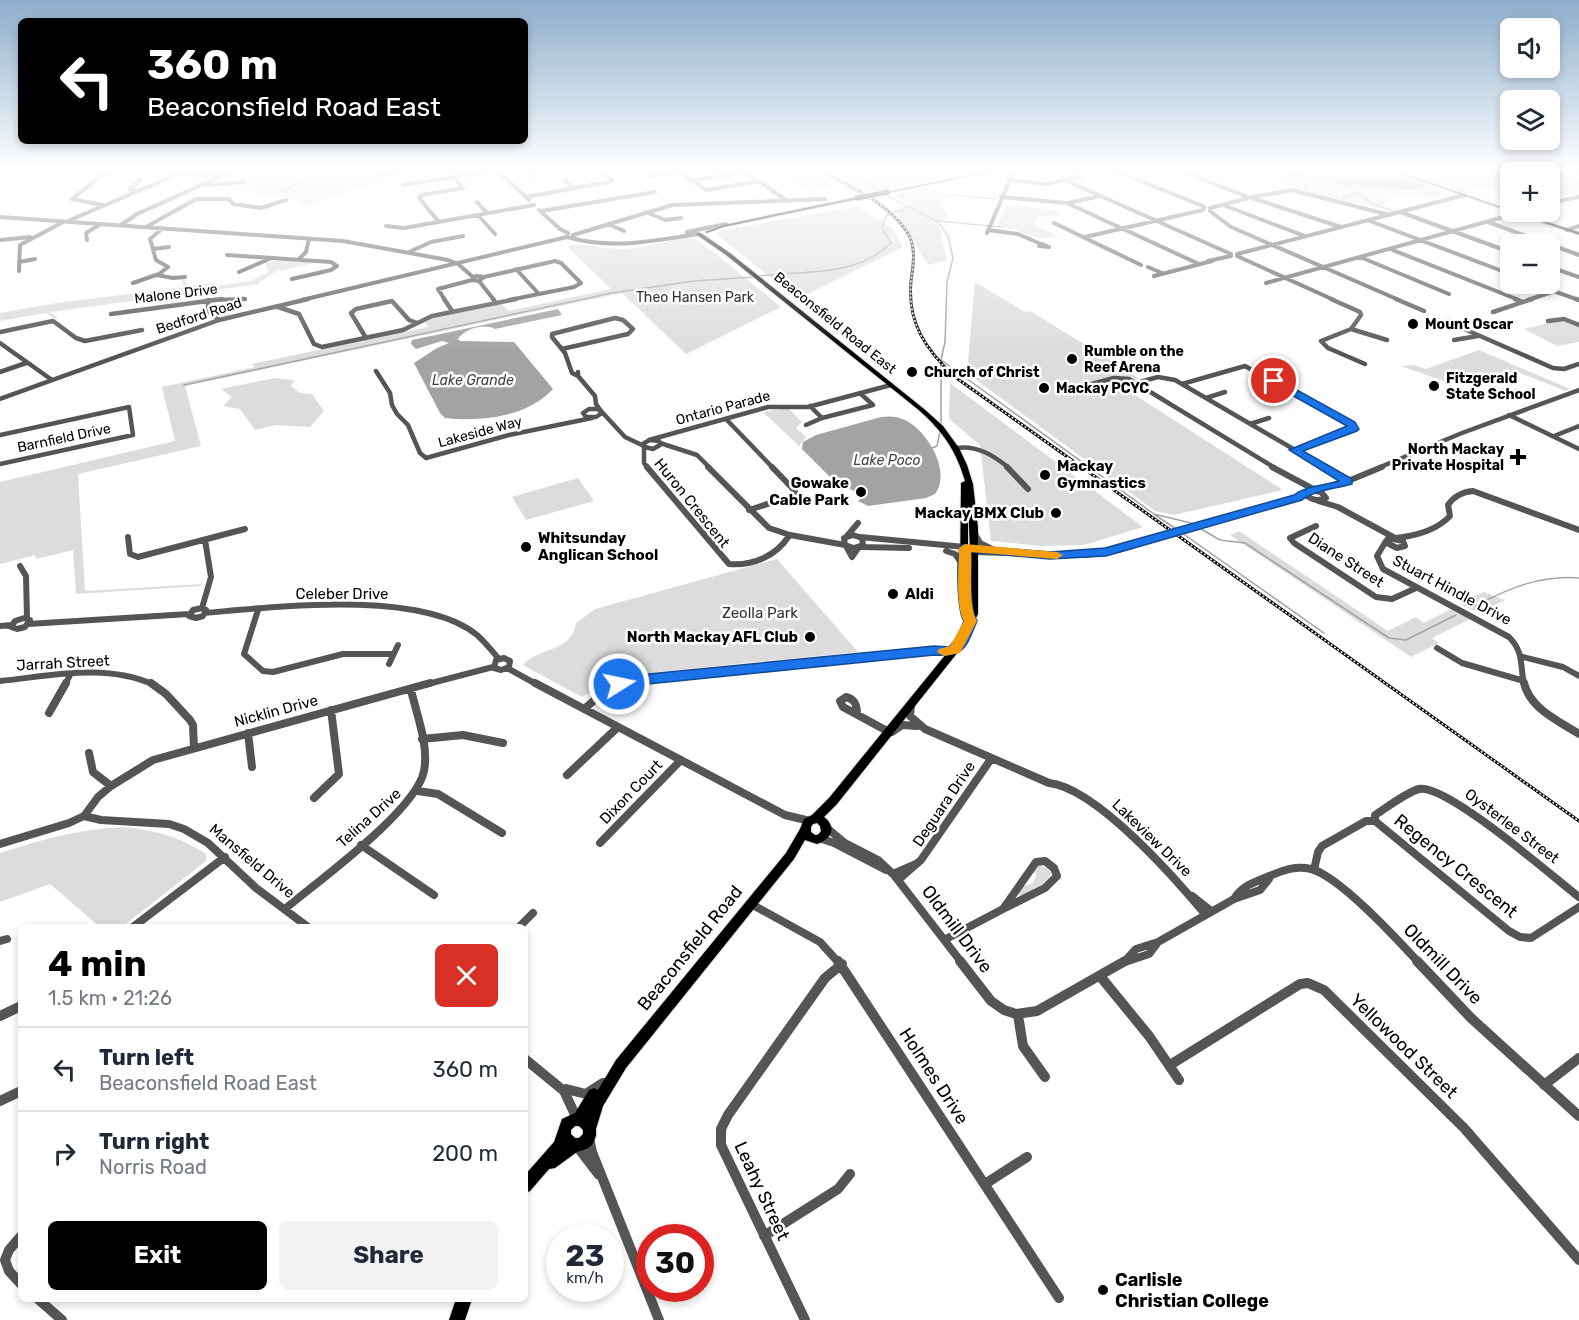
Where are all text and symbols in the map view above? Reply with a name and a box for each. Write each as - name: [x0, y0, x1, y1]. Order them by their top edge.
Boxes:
- map controls: [1500, 18, 1560, 294]
- button: sound: [1500, 18, 1560, 78]
- text: 360 m: [147, 40, 278, 90]
- icon: left: [48, 42, 126, 120]
- button: layers: [1500, 90, 1560, 150]
- text: Beaconsfield Road East: [147, 91, 441, 123]
- button: +: [1500, 162, 1560, 222]
- button: −: [1500, 234, 1560, 294]
- street label: Beaconsfield Road East: [770, 268, 900, 378]
- street label: Malone Drive: [133, 280, 219, 308]
- park label: Theo Hansen Park: [636, 289, 755, 306]
- street label: Bedford Road: [154, 294, 244, 338]
- place label: Mount Oscar: [1425, 316, 1514, 333]
- marker: Mount Oscar: [1406, 317, 1420, 331]
- place label: Rumble on the Reef Arena: [1084, 343, 1184, 376]
- marker: Rumble on the Reef Arena: [1065, 352, 1079, 366]
- pin: [1248, 355, 1299, 406]
- place label: Church of Christ: [924, 364, 1040, 381]
- icon: arrive: [1257, 364, 1290, 397]
- marker: Church of Christ: [905, 365, 919, 379]
- place label: Fitzgerald State School: [1446, 370, 1536, 403]
- water label: Lake Grande: [432, 372, 514, 389]
- marker: Fitzgerald State School: [1427, 379, 1441, 393]
- place label: Mackay PCYC: [1056, 380, 1149, 397]
- marker: Mackay PCYC: [1037, 381, 1051, 395]
- street label: Ontario Parade: [674, 387, 772, 429]
- street label: Lakeside Way: [436, 413, 524, 451]
- street label: Barnfield Drive: [16, 420, 112, 456]
- place label: North Mackay Private Hospital: [1392, 441, 1505, 474]
- marker: North Mackay Private Hospital: [1509, 448, 1527, 466]
- water label: Lake Poco: [854, 452, 920, 469]
- street label: Huron Crescent: [650, 455, 734, 551]
- place label: Mackay Gymnastics: [1057, 457, 1146, 492]
- marker: Mackay Gymnastics: [1038, 468, 1052, 482]
- place label: Gowake Cable Park: [769, 474, 849, 509]
- marker: Gowake Cable Park: [854, 485, 868, 499]
- place label: Mackay BMX Club: [914, 504, 1044, 522]
- marker: Mackay BMX Club: [1049, 506, 1063, 520]
- place label: Whitsunday Anglican School: [538, 529, 658, 564]
- street label: Diane Street: [1305, 529, 1387, 591]
- marker: Whitsunday Anglican School: [519, 540, 533, 554]
- street label: Stuart Hindle Drive: [1390, 551, 1514, 629]
- street label: Celeber Drive: [296, 585, 388, 603]
- place label: Aldi: [905, 585, 934, 603]
- marker: Aldi: [886, 587, 900, 601]
- park label: Zeolla Park: [722, 604, 798, 622]
- place label: North Mackay AFL Club: [627, 628, 798, 646]
- marker: North Mackay AFL Club: [803, 630, 817, 644]
- street label: Jarrah Street: [16, 652, 110, 674]
- position arrow: [587, 652, 651, 716]
- street label: Nicklin Drive: [232, 691, 320, 731]
- street label: Dixon Court: [596, 756, 666, 828]
- street label: Deguara Drive: [909, 758, 979, 850]
- street label: Telina Drive: [333, 785, 405, 851]
- street label: Oysterlee Street: [1461, 785, 1563, 867]
- street label: Lakeview Drive: [1108, 795, 1196, 881]
- street label: Regency Crescent: [1390, 809, 1522, 923]
- street label: Mansfield Drive: [206, 820, 298, 902]
- street label: Beaconsfield Road: [633, 881, 747, 1015]
- street label: Oldmill Drive: [917, 881, 997, 977]
- street label: Oldmill Drive: [1399, 919, 1487, 1009]
- text: 4 min: [48, 942, 147, 985]
- button: close: [435, 944, 498, 1007]
- text: 1.5 km · 21:26: [48, 986, 172, 1010]
- street label: Yellowood Street: [1346, 989, 1462, 1103]
- street label: Holmes Drive: [895, 1024, 973, 1128]
- text: Turn left: [99, 1044, 194, 1071]
- icon: left: [48, 1053, 81, 1086]
- text: 360 m: [433, 1056, 498, 1083]
- text: Beaconsfield Road East: [99, 1071, 317, 1095]
- text: Turn right: [99, 1128, 209, 1155]
- icon: right: [48, 1137, 81, 1170]
- street label: Leahy Street: [730, 1138, 794, 1244]
- text: 200 m: [432, 1140, 498, 1167]
- text: Norris Road: [99, 1155, 207, 1179]
- button: Exit: [48, 1221, 267, 1290]
- button: Share: [279, 1221, 498, 1290]
- speed limit sign: 30: [636, 1224, 714, 1302]
- text: 23: [565, 1238, 605, 1274]
- text: km/h: [566, 1269, 604, 1287]
- place label: Carlisle Christian College: [1115, 1269, 1269, 1312]
- marker: Carlisle Christian College: [1096, 1283, 1110, 1297]

